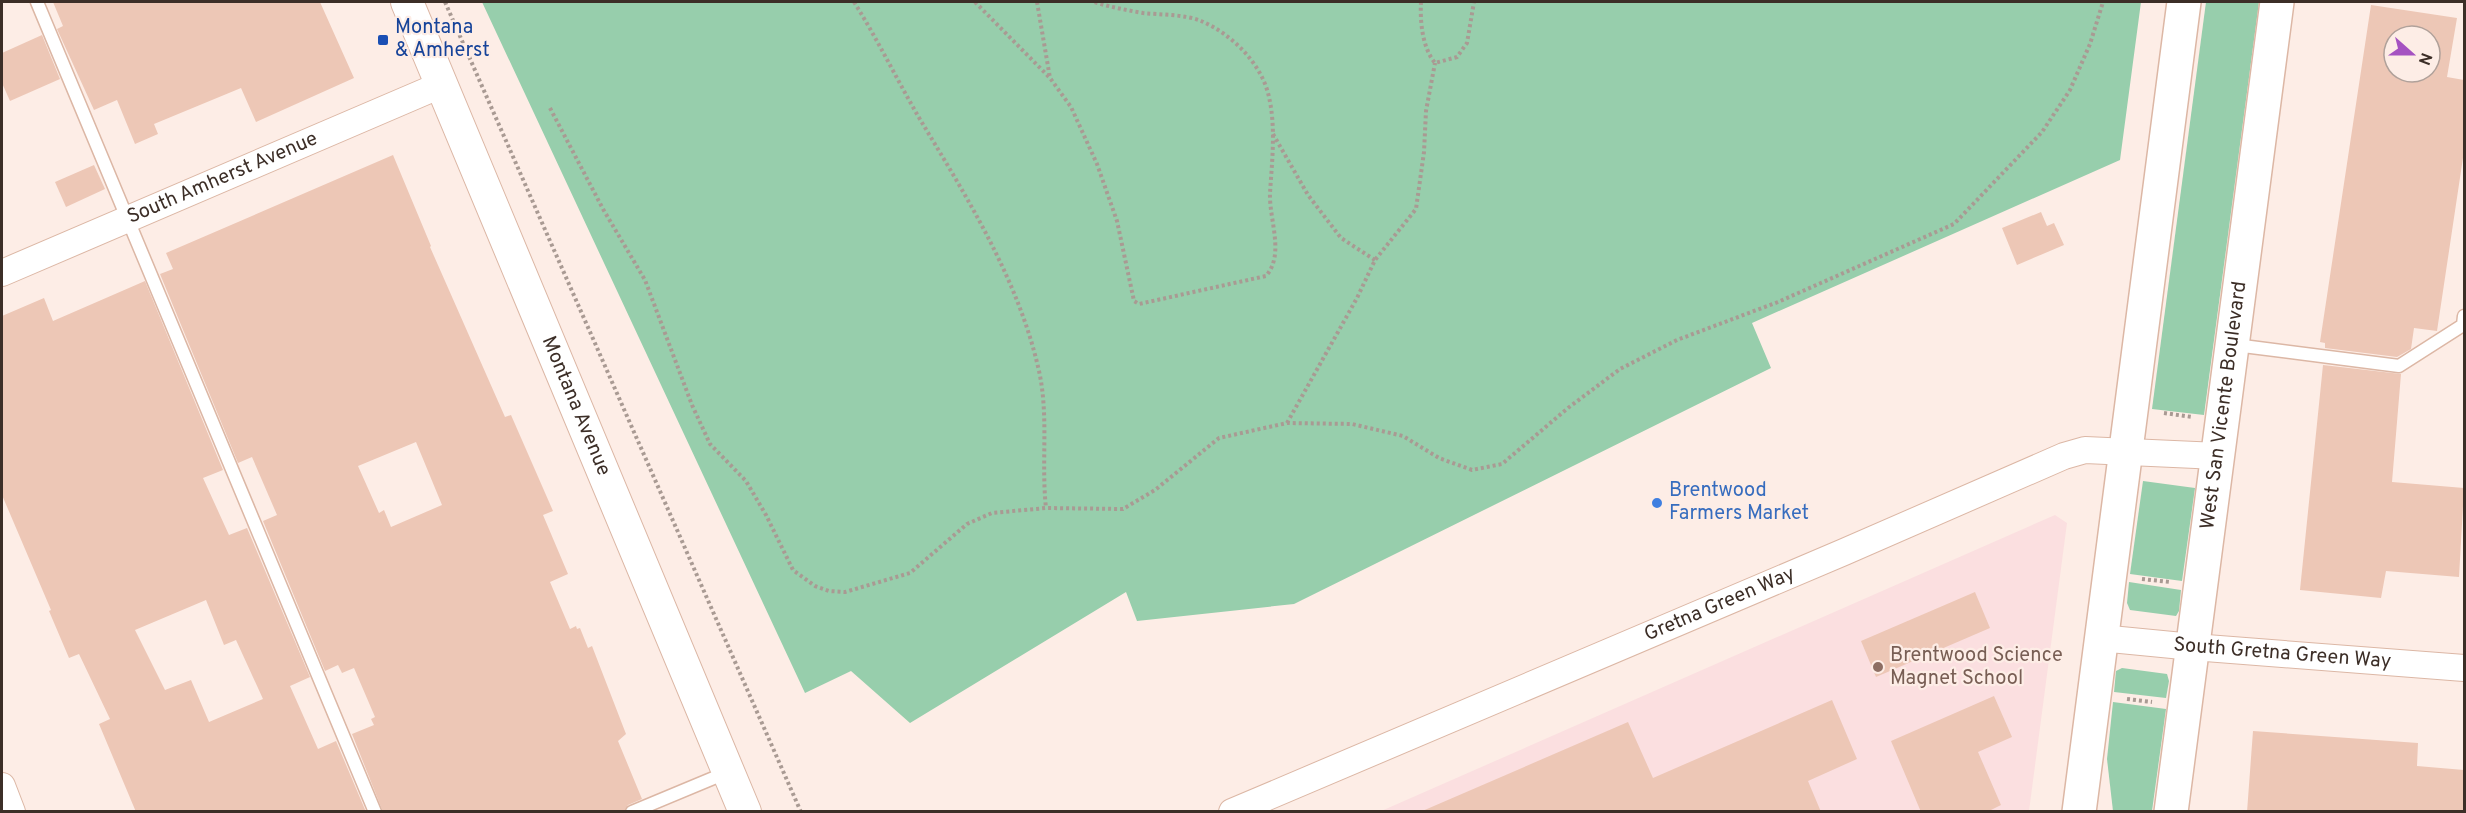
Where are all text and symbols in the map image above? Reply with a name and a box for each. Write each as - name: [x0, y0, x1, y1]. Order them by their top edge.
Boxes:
- place label: Montana & Amherst: [395, 15, 490, 64]
- north arrow: [2382, 24, 2442, 84]
- marker: Montana & Amherst: [376, 33, 390, 47]
- text: N: [2413, 50, 2436, 68]
- street label: South Amherst Avenue: [123, 126, 322, 231]
- street label: West San Vicente Boulevard: [2195, 280, 2253, 531]
- street label: Montana Avenue: [535, 332, 616, 480]
- place label: Brentwood Farmers Market: [1669, 478, 1809, 527]
- marker: Brentwood Farmers Market: [1650, 496, 1664, 510]
- street label: Gretna Green Way: [1641, 561, 1799, 648]
- street label: South Gretna Green Way: [2172, 632, 2392, 675]
- place label: Brentwood Science Magnet School: [1890, 643, 2063, 692]
- marker: Brentwood Science Magnet School: [1871, 660, 1885, 674]

